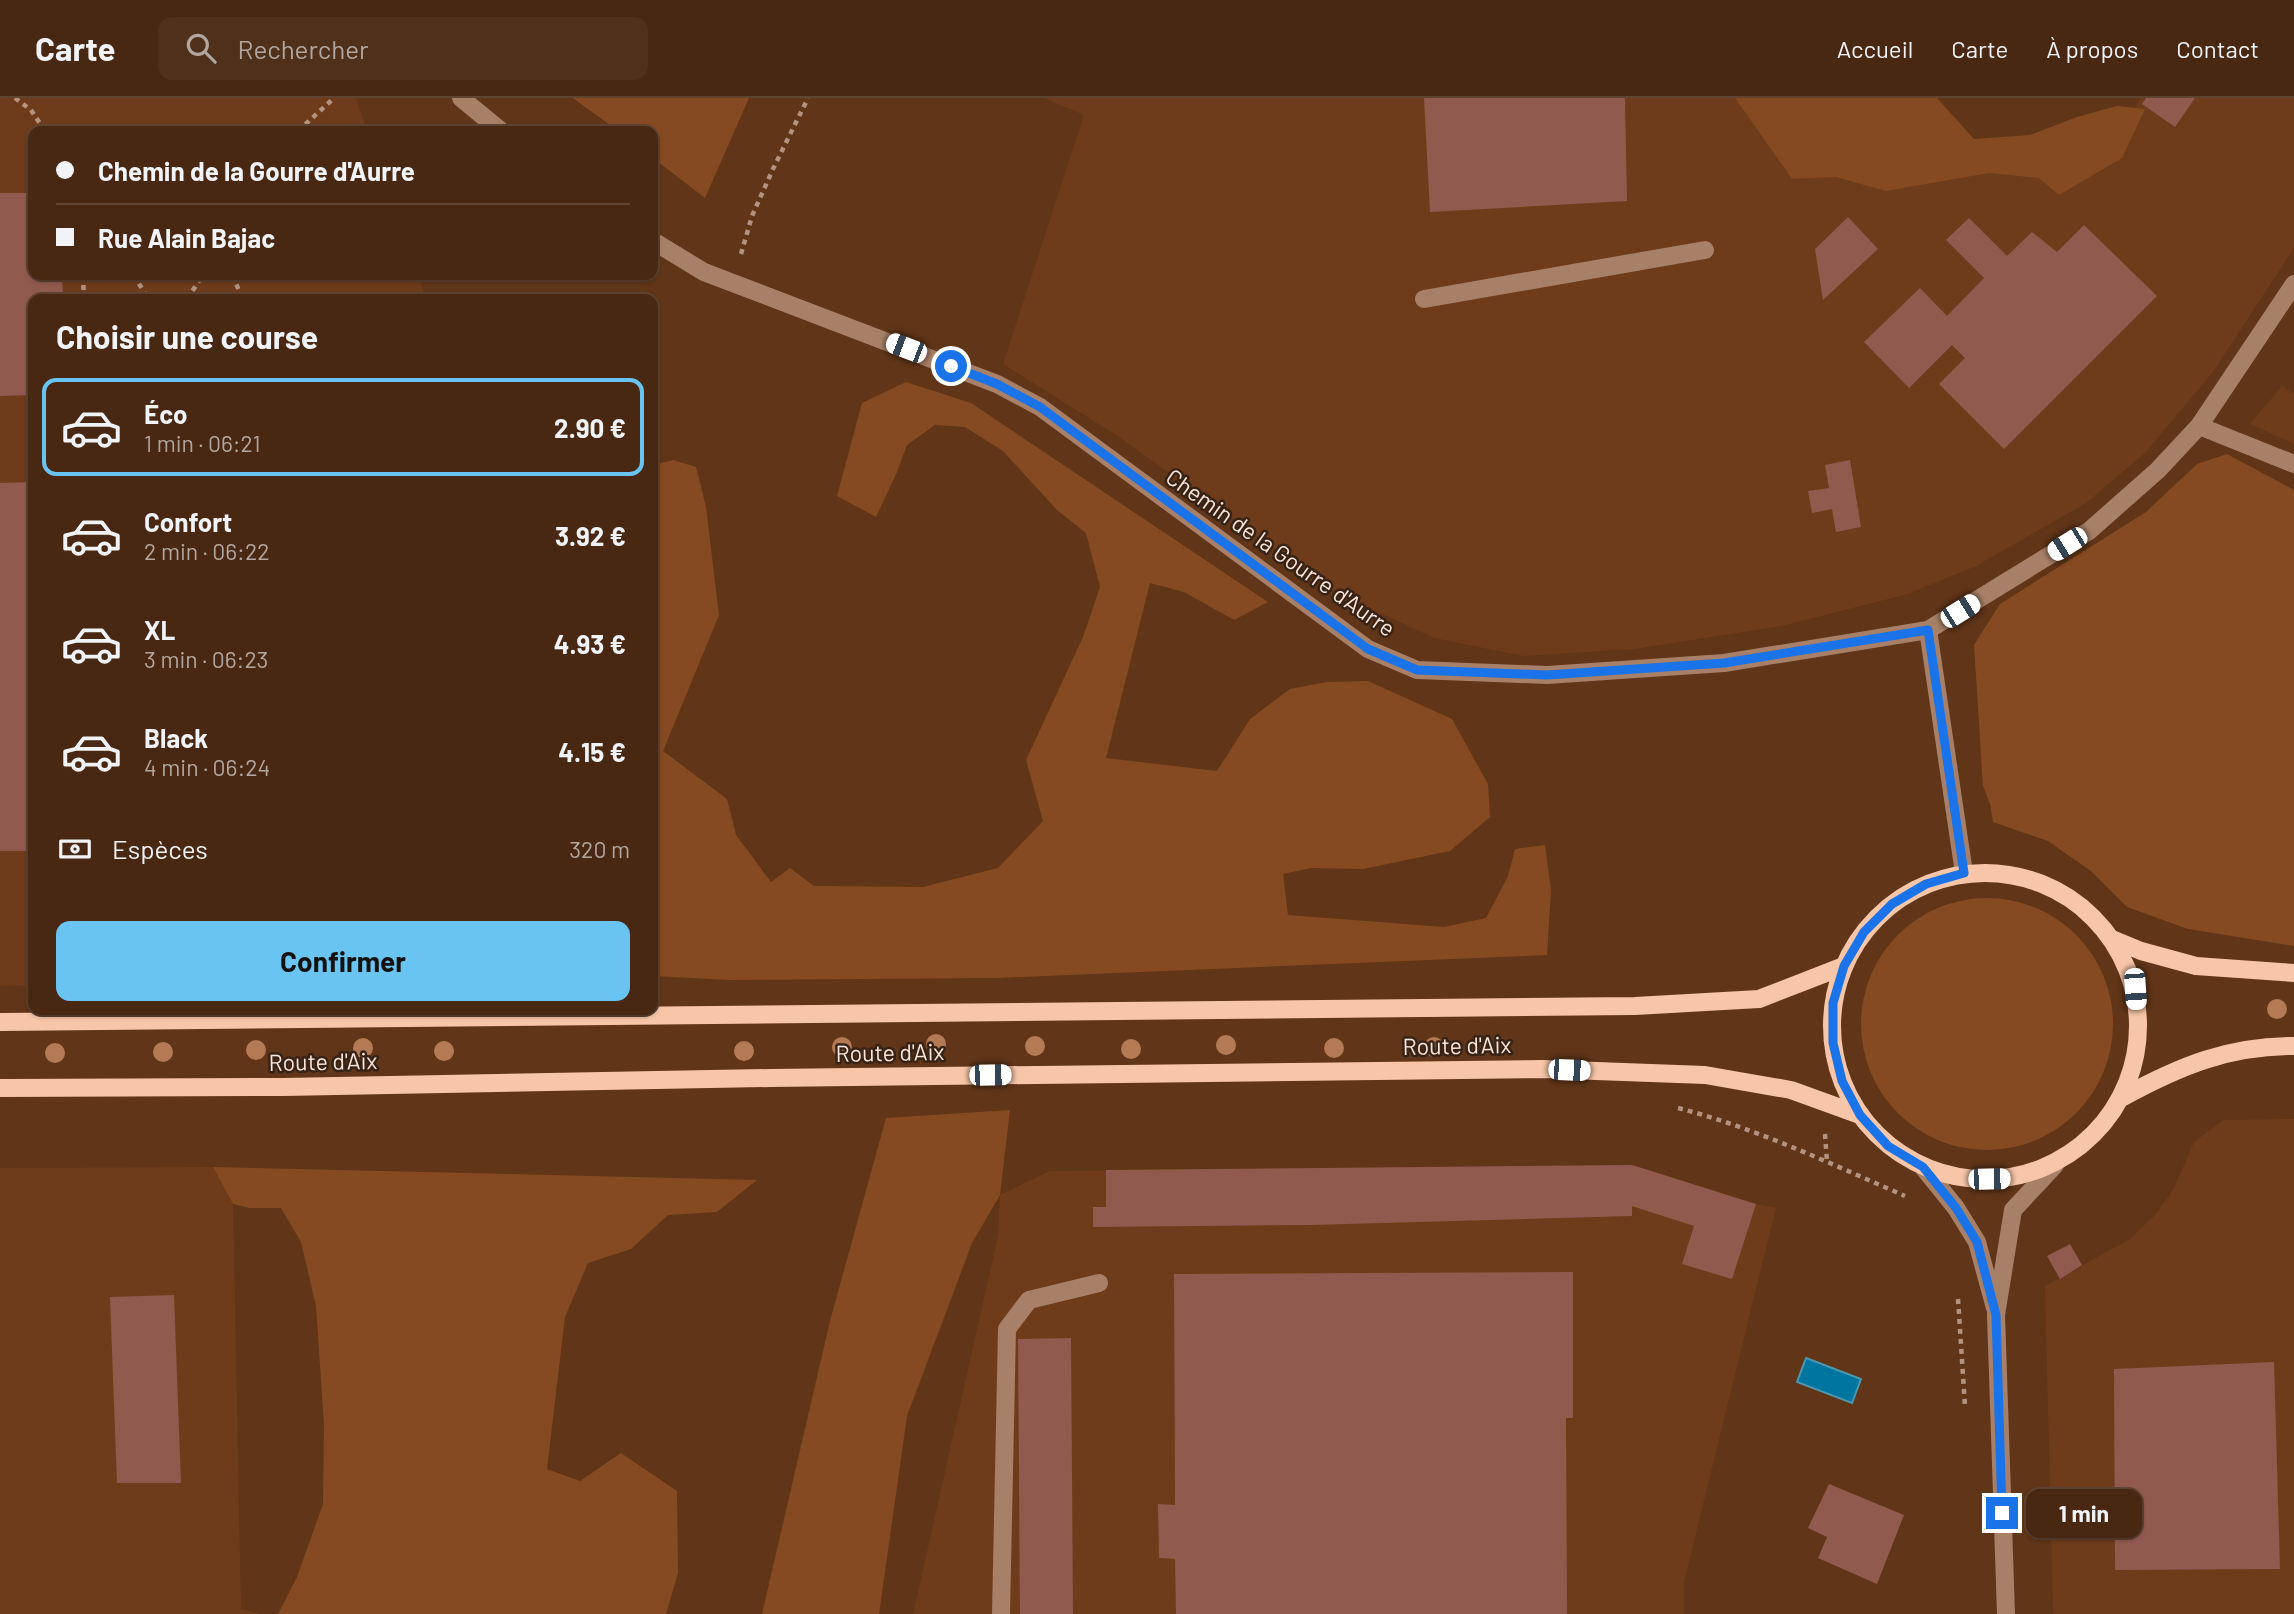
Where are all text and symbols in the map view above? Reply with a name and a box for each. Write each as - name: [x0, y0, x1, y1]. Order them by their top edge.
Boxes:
- search box: [158, 17, 648, 80]
- text: Carte: [35, 28, 116, 68]
- icon: search: [182, 29, 220, 67]
- text: Rechercher: [238, 33, 368, 64]
- text: Accueil: [1837, 34, 1913, 63]
- text: Carte: [1951, 34, 2008, 63]
- text: À propos: [2046, 34, 2138, 63]
- text: Contact: [2176, 34, 2259, 63]
- text: Chemin de la Gourre d'Aurre: [98, 155, 415, 186]
- text: Rue Alain Bajac: [98, 222, 275, 253]
- text: Choisir une course: [56, 317, 318, 355]
- car: [883, 331, 930, 365]
- route start: [935, 350, 967, 382]
- icon: car: [60, 396, 123, 459]
- text: Éco: [144, 398, 187, 429]
- text: 2.90 €: [554, 412, 626, 443]
- text: 1 min · 06:21: [144, 429, 261, 457]
- street label: Chemin de la Gourre d'Aurre: [1161, 462, 1401, 642]
- icon: car: [60, 504, 123, 567]
- text: Confort: [144, 506, 232, 537]
- text: 3.92 €: [555, 520, 626, 551]
- car: [2044, 524, 2091, 564]
- text: 2 min · 06:22: [144, 537, 270, 565]
- car: [1937, 591, 1984, 631]
- icon: car: [60, 612, 123, 675]
- text: XL: [144, 614, 175, 645]
- text: 4.93 €: [554, 628, 626, 659]
- text: 3 min · 06:23: [144, 645, 268, 673]
- icon: car: [60, 720, 123, 783]
- text: Black: [144, 722, 208, 753]
- text: 4.15 €: [558, 736, 626, 767]
- text: 4 min · 06:24: [144, 753, 270, 781]
- icon: cash: [56, 830, 94, 868]
- text: Espèces: [112, 833, 208, 864]
- text: 320 m: [569, 835, 630, 863]
- button: Confirmer: [56, 921, 630, 1001]
- car: [2124, 967, 2147, 1011]
- street label: Route d'Aix: [1402, 1030, 1512, 1060]
- street label: Route d'Aix: [835, 1037, 945, 1067]
- street label: Route d'Aix: [268, 1046, 378, 1076]
- car: [1548, 1059, 1591, 1081]
- car: [969, 1064, 1012, 1086]
- car: [1968, 1168, 2011, 1190]
- callout: 1 min: [2026, 1488, 2142, 1538]
- route end: [1986, 1497, 2018, 1529]
- text: 1 min: [2059, 1499, 2109, 1527]

